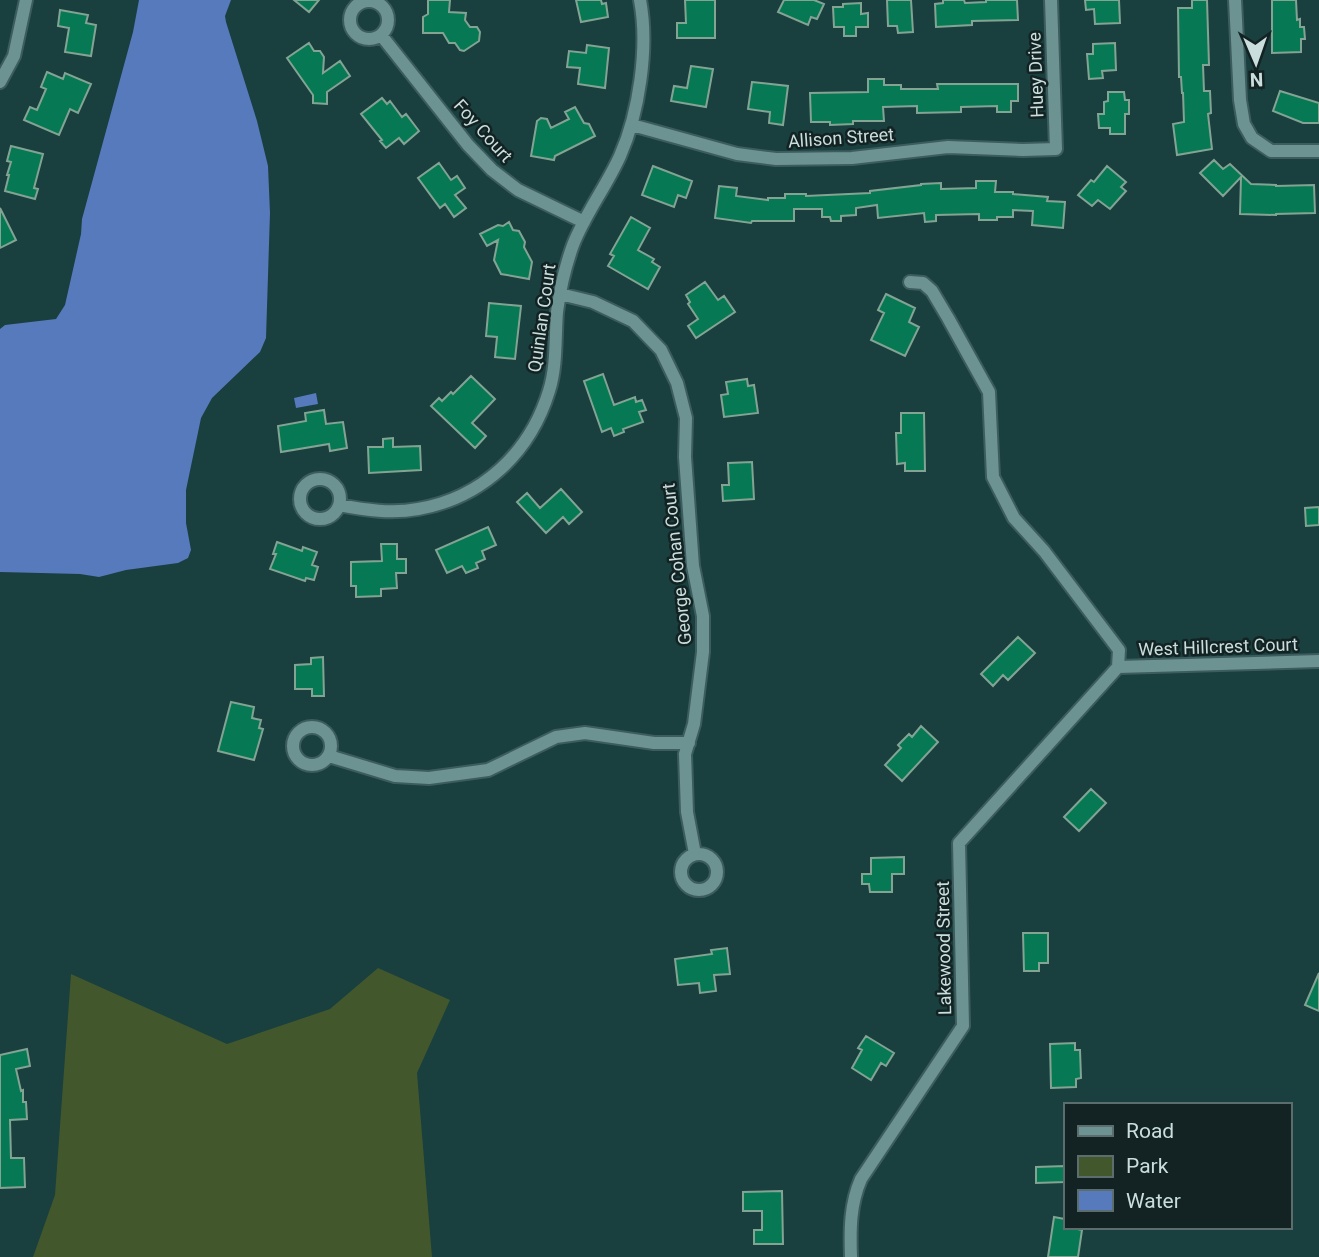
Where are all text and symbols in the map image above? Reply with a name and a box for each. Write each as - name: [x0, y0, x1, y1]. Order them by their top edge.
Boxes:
- north arrow: [1221, 28, 1291, 98]
- street label: Huey Drive: [1024, 32, 1047, 118]
- text: N: [1249, 68, 1264, 91]
- street label: Foy Court: [450, 95, 517, 166]
- street label: Allison Street: [787, 123, 895, 152]
- street label: Quinlan Court: [523, 262, 560, 374]
- street label: George Cohan Court: [658, 482, 695, 646]
- street label: West Hillcrest Court: [1138, 633, 1298, 660]
- street label: Lakewood Street: [932, 881, 955, 1015]
- legend: [1064, 1103, 1291, 1229]
- text: Road: [1126, 1119, 1174, 1143]
- text: Park: [1126, 1154, 1169, 1178]
- text: Water: [1126, 1189, 1181, 1213]

